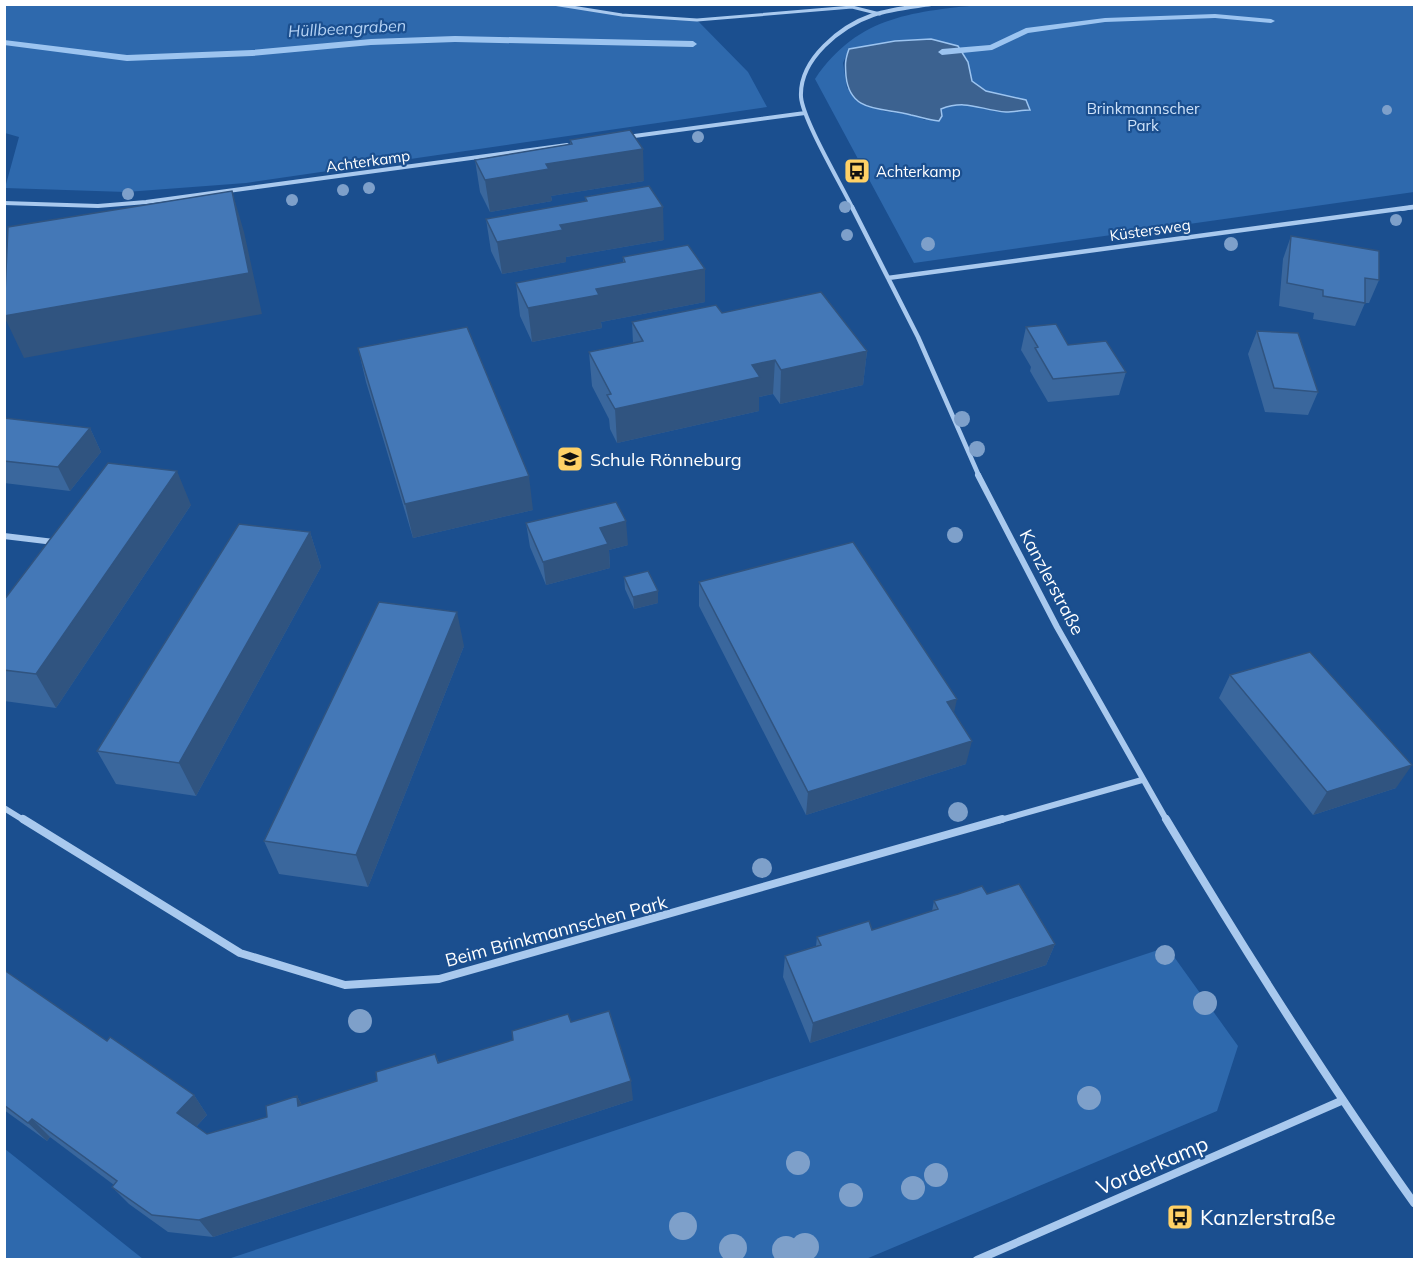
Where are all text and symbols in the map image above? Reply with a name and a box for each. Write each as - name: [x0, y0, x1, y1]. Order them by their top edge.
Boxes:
- water label: Hüllbeengraben: [287, 15, 407, 41]
- park label: Brinkmannscher Park: [1087, 99, 1200, 135]
- street label: Achterkamp: [325, 146, 411, 176]
- bus stop icon: Achterkamp: [842, 156, 872, 186]
- place label: Achterkamp: [876, 162, 961, 181]
- street label: Küstersweg: [1108, 215, 1192, 245]
- school or university icon: Schule Rönneburg: [555, 444, 585, 474]
- place label: Schule Rönneburg: [590, 448, 742, 471]
- street label: Kanzlerstraße: [1015, 525, 1089, 639]
- street label: Beim Brinkmannschen Park: [443, 890, 670, 972]
- street label: Vorderkamp: [1092, 1130, 1212, 1200]
- bus stop icon: Kanzlerstraße: [1165, 1202, 1195, 1232]
- place label: Kanzlerstraße: [1200, 1204, 1336, 1230]

